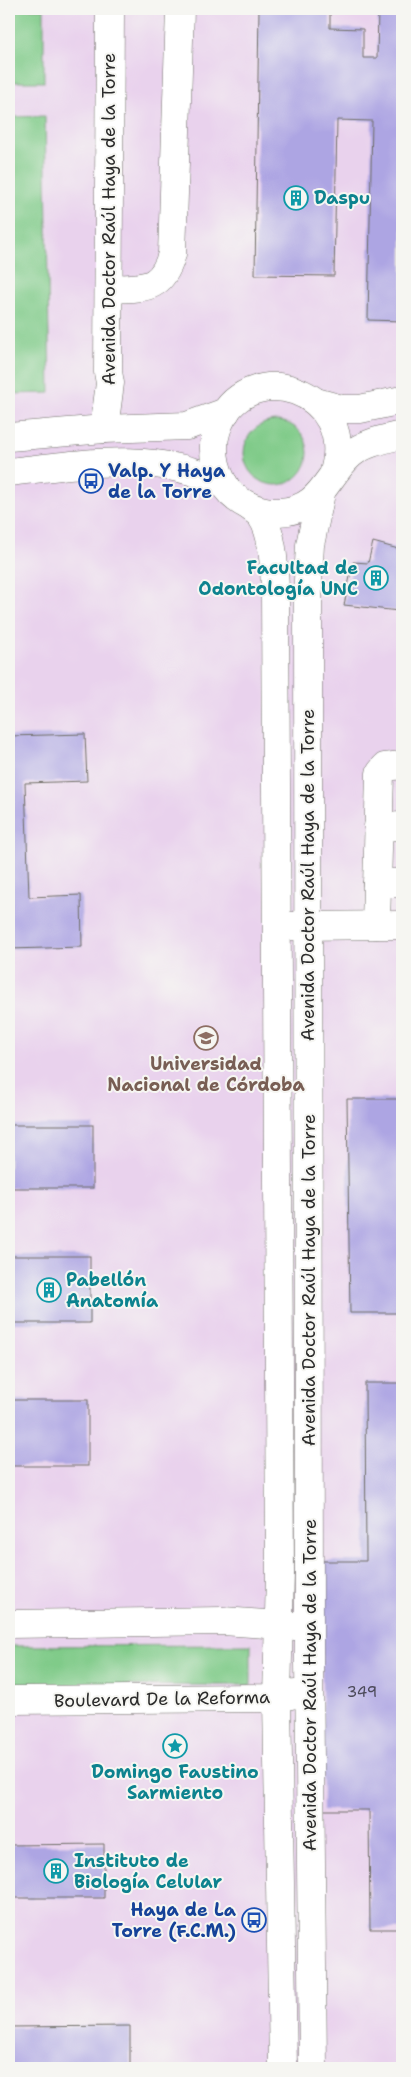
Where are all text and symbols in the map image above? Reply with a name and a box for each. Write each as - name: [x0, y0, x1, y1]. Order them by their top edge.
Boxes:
- street label: Avenida Doctor Raúl Haya de la Torre: [97, 53, 121, 385]
- building icon: Daspu: [283, 185, 309, 211]
- place label: Daspu: [314, 186, 370, 210]
- place label: Valp. Y Haya de la Torre: [108, 459, 226, 504]
- bus stop icon: Valp. Y Haya de la Torre: [78, 468, 104, 494]
- place label: Facultad de Odontología UNC: [198, 556, 358, 601]
- building icon: Facultad de Odontología UNC: [363, 565, 389, 591]
- street label: Avenida Doctor Raúl Haya de la Torre: [296, 709, 320, 1041]
- school or university icon: Universidad Nacional de Córdoba: [193, 1025, 219, 1051]
- place label: Universidad Nacional de Córdoba: [107, 1052, 305, 1097]
- street label: Avenida Doctor Raúl Haya de la Torre: [297, 1114, 321, 1446]
- place label: Pabellón Anatomía: [66, 1268, 159, 1313]
- building icon: Pabellón Anatomía: [36, 1277, 62, 1303]
- street label: Avenida Doctor Raúl Haya de la Torre: [298, 1519, 322, 1851]
- house number: 349: [347, 1682, 377, 1702]
- street label: Boulevard De la Reforma: [54, 1685, 270, 1713]
- place icon: Domingo Faustino Sarmiento: [162, 1733, 188, 1759]
- place label: Domingo Faustino Sarmiento: [91, 1760, 259, 1805]
- place label: Instituto de Biología Celular: [74, 1849, 222, 1894]
- building icon: Instituto de Biología Celular: [43, 1858, 69, 1884]
- place label: Haya de La Torre (F.C.M.): [112, 1898, 237, 1943]
- bus stop icon: Haya de La Torre (F.C.M.): [241, 1907, 267, 1933]

